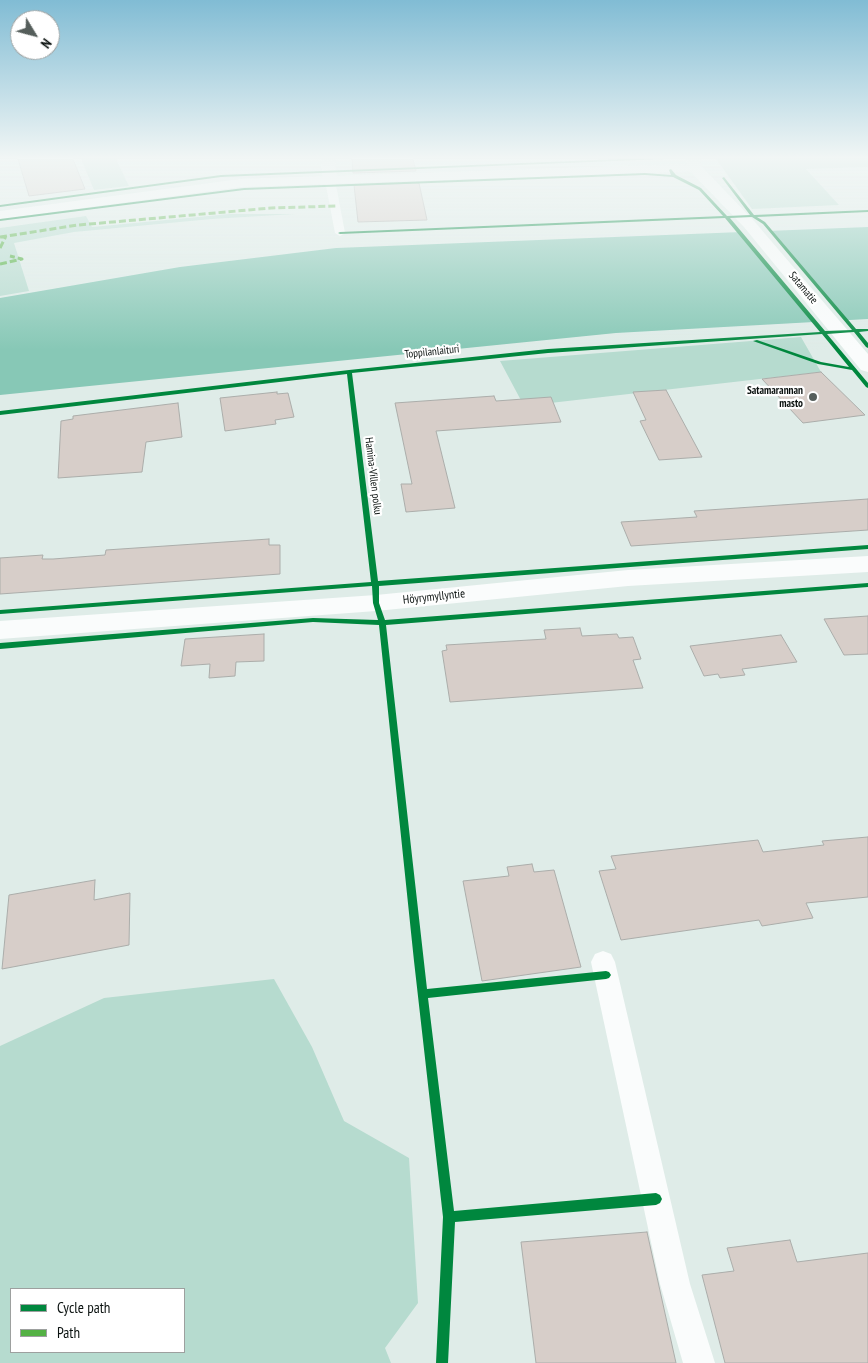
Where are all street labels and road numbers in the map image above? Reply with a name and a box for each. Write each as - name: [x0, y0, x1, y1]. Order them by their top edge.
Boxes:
- street label: Satamatie: [786, 269, 820, 307]
- street label: Toppilanlaituri: [404, 343, 460, 361]
- street label: Hamina-Villen polku: [362, 437, 384, 515]
- street label: Höyrymyllyntie: [402, 587, 466, 607]

